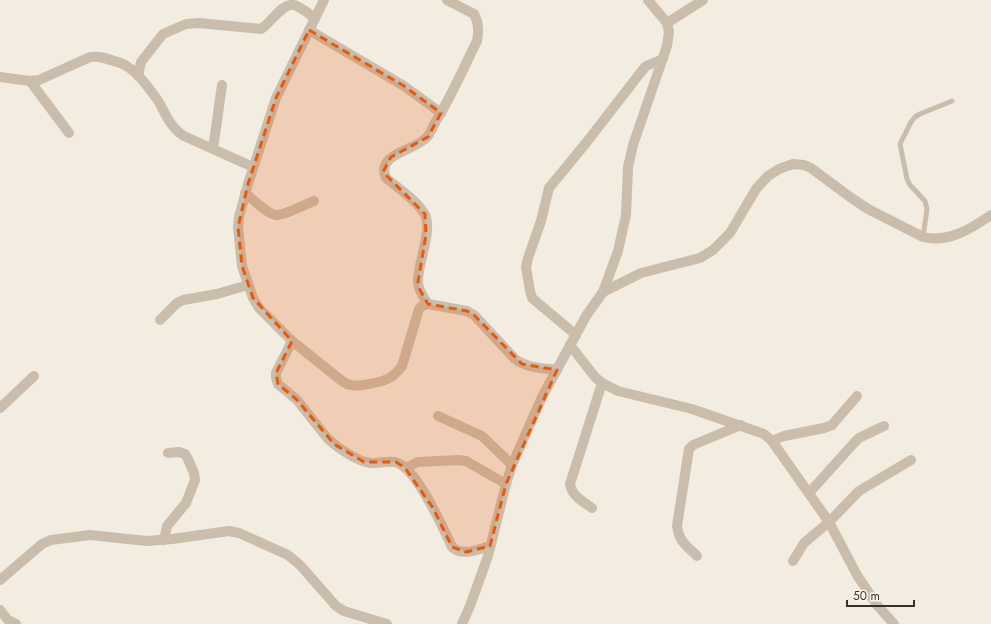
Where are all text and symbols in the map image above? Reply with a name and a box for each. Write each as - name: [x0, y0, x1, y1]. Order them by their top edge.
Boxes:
- scale bar: [847, 582, 914, 608]
- text: 50 m: [853, 587, 880, 605]

